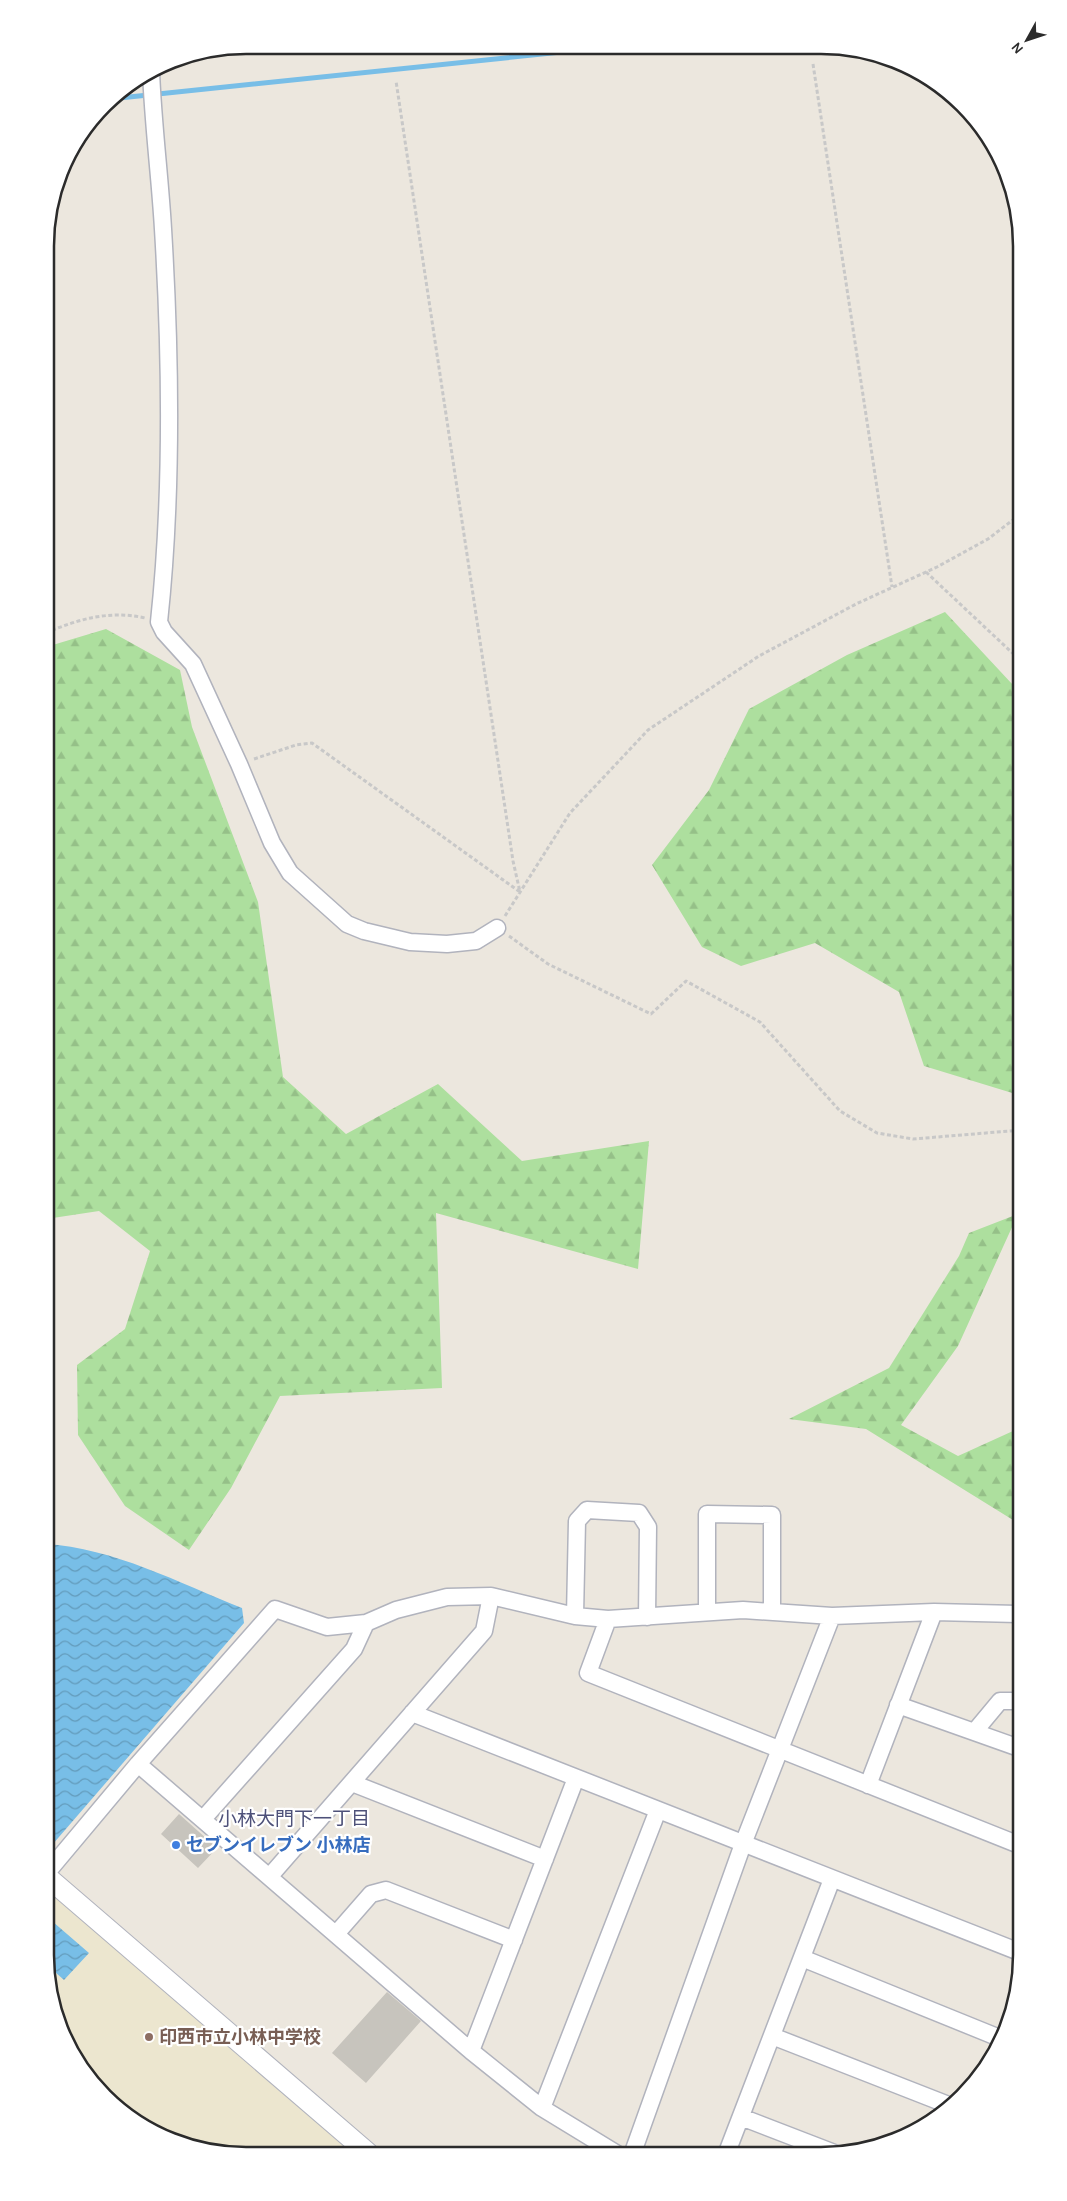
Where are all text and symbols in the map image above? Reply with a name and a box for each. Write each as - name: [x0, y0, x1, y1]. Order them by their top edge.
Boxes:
- north arrow: [1002, 15, 1052, 65]
- text: N: [1008, 39, 1027, 57]
- district label: 小林大門下一丁目: [218, 1808, 370, 1830]
- place label: セブンイレブン 小林店: [186, 1834, 371, 1856]
- marker: セブンイレブン 小林店: [170, 1839, 182, 1851]
- place label: 印西市立小林中学校: [159, 2026, 321, 2048]
- marker: 印西市立小林中学校: [143, 2031, 155, 2043]

